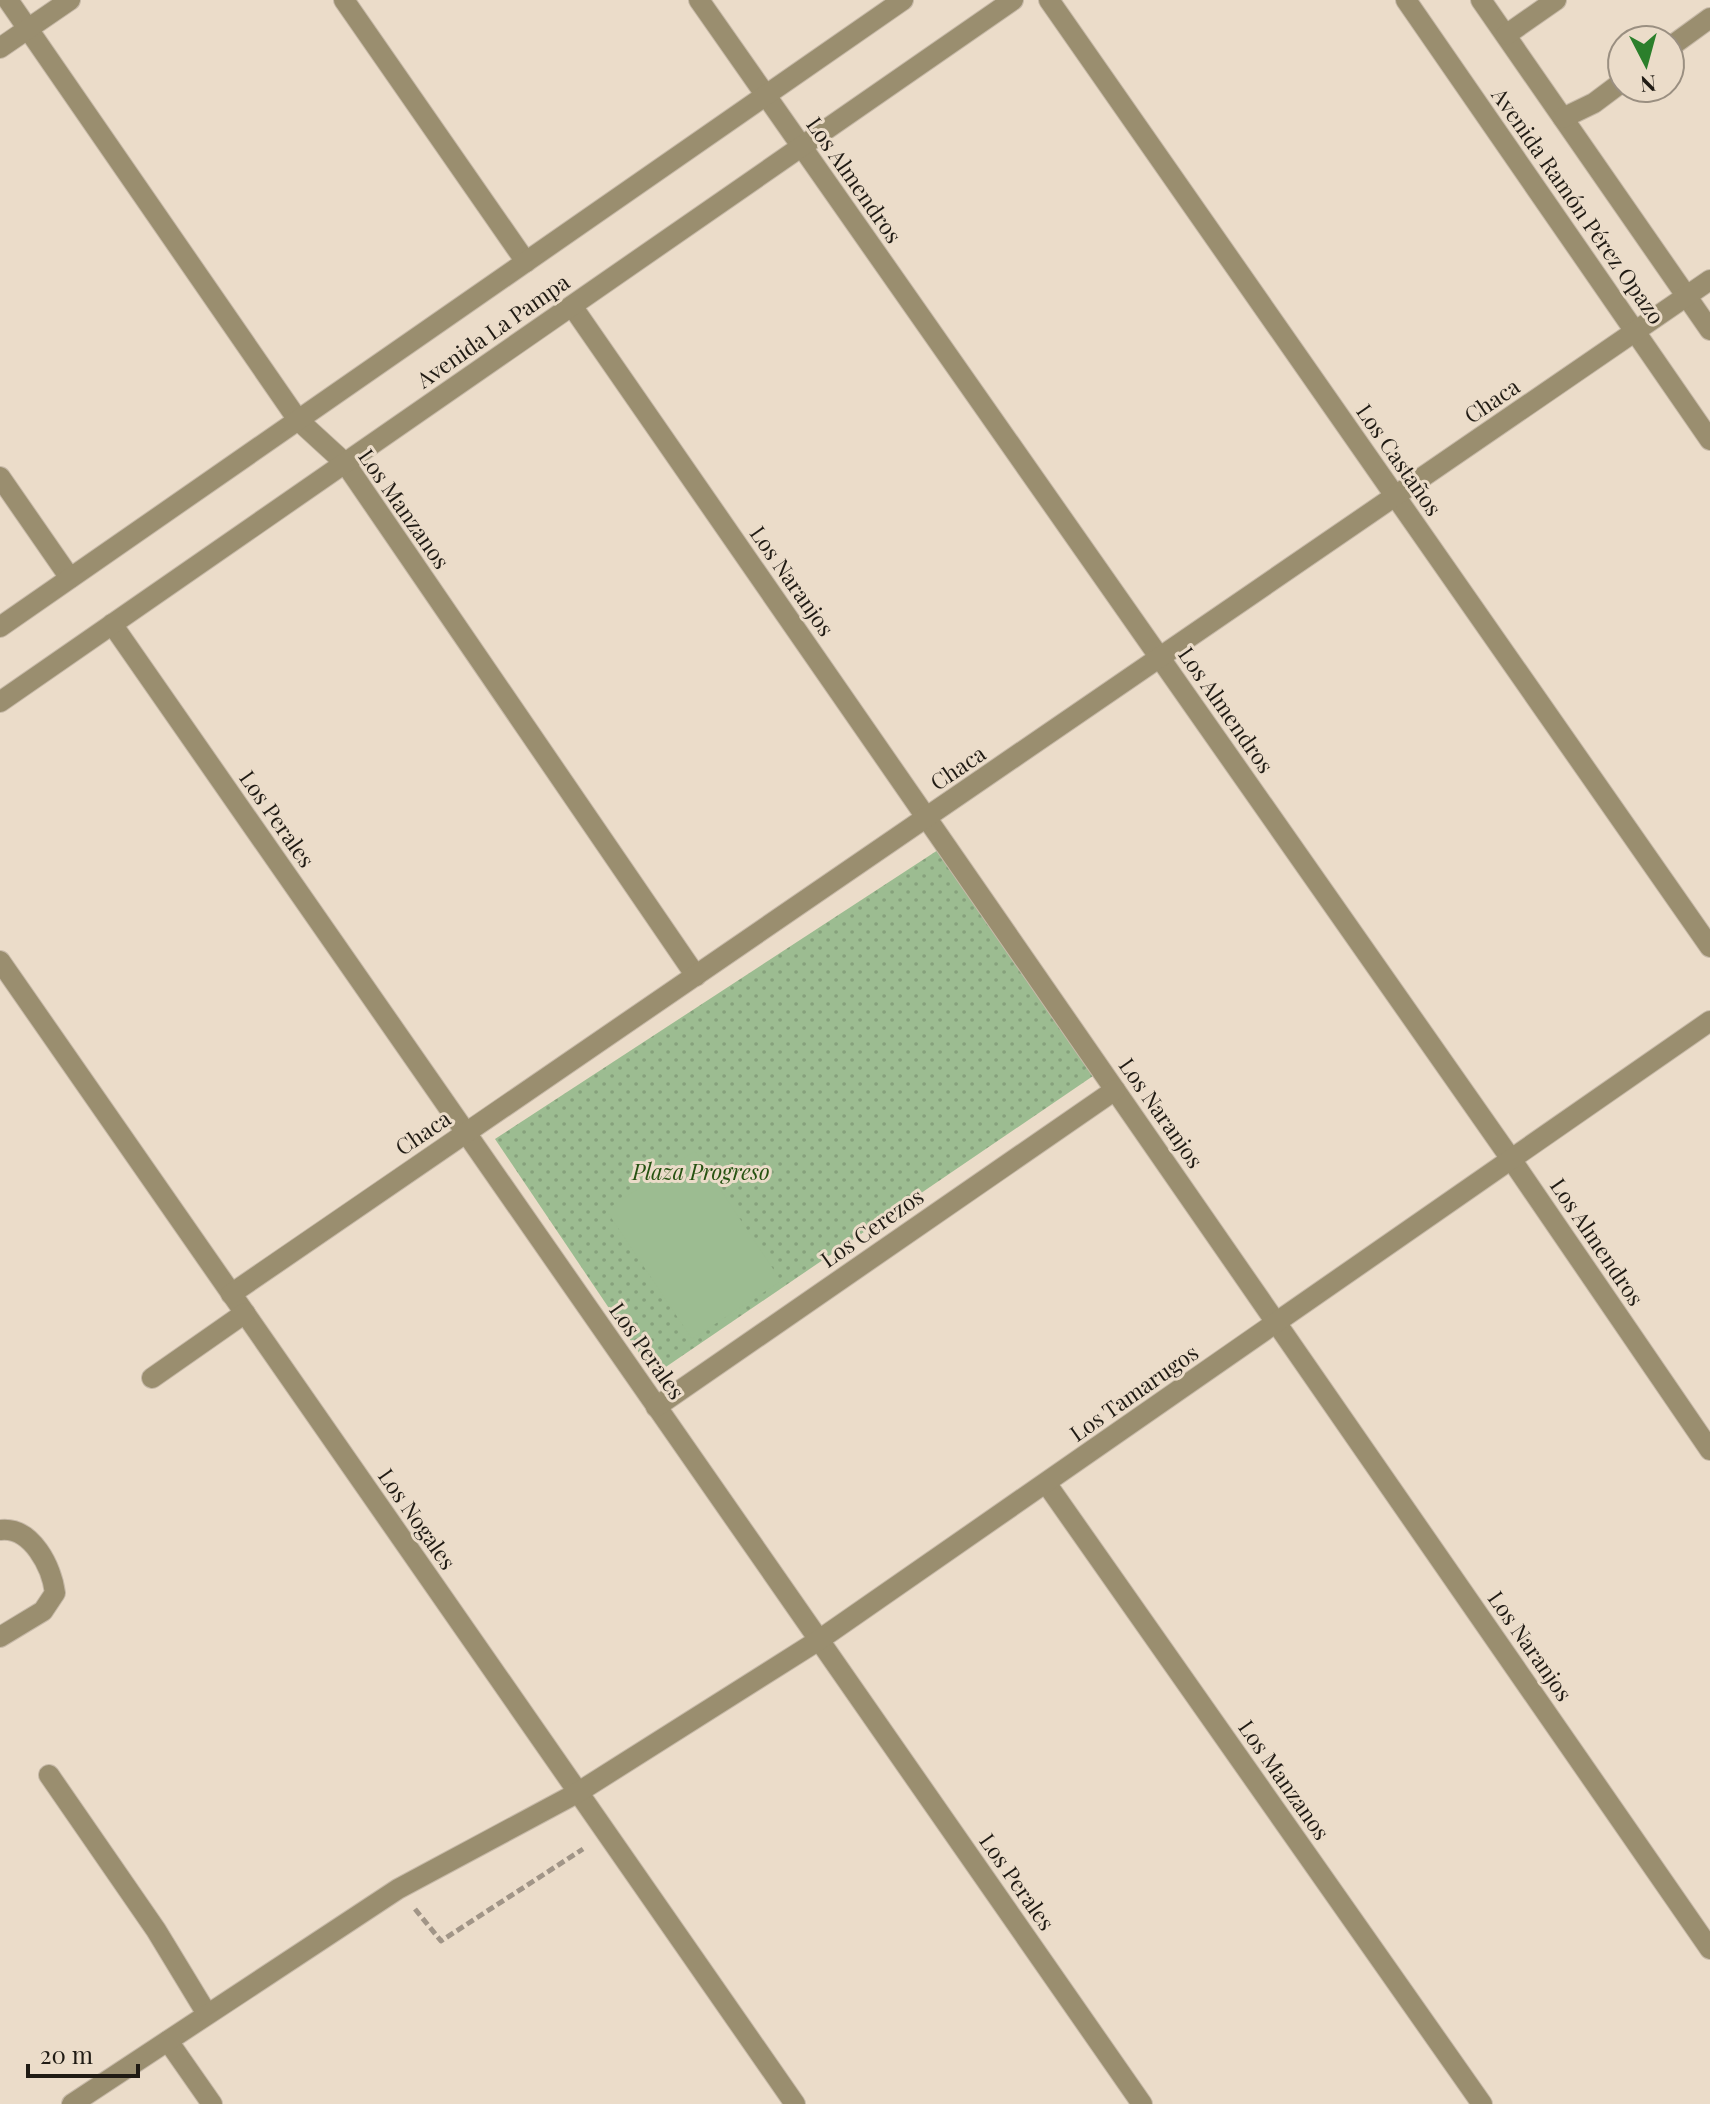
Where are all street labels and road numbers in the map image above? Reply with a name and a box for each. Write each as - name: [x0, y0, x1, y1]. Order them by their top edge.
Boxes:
- street label: Avenida Ramón Pérez Opazo: [1485, 80, 1672, 330]
- street label: Los Almendros: [800, 110, 909, 248]
- street label: Avenida La Pampa: [409, 266, 575, 395]
- street label: Chaca: [1458, 371, 1525, 430]
- street label: Los Castaños: [1350, 398, 1449, 521]
- street label: Los Manzanos: [352, 443, 457, 574]
- street label: Los Naranjos: [744, 519, 842, 641]
- street label: Los Almendros: [1172, 640, 1281, 778]
- street label: Chaca: [924, 738, 991, 797]
- street label: Los Perales: [233, 764, 322, 873]
- street label: Los Naranjos: [1113, 1051, 1211, 1173]
- street label: Chaca: [389, 1103, 456, 1162]
- street label: Los Almendros: [1544, 1172, 1652, 1311]
- street label: Los Cerezos: [814, 1181, 929, 1274]
- street label: Los Perales: [603, 1296, 692, 1405]
- street label: Los Tamarugos: [1063, 1337, 1204, 1448]
- street label: Los Nogales: [372, 1462, 464, 1575]
- street label: Los Naranjos: [1482, 1584, 1580, 1706]
- street label: Los Manzanos: [1232, 1714, 1337, 1845]
- street label: Los Perales: [973, 1827, 1062, 1936]

